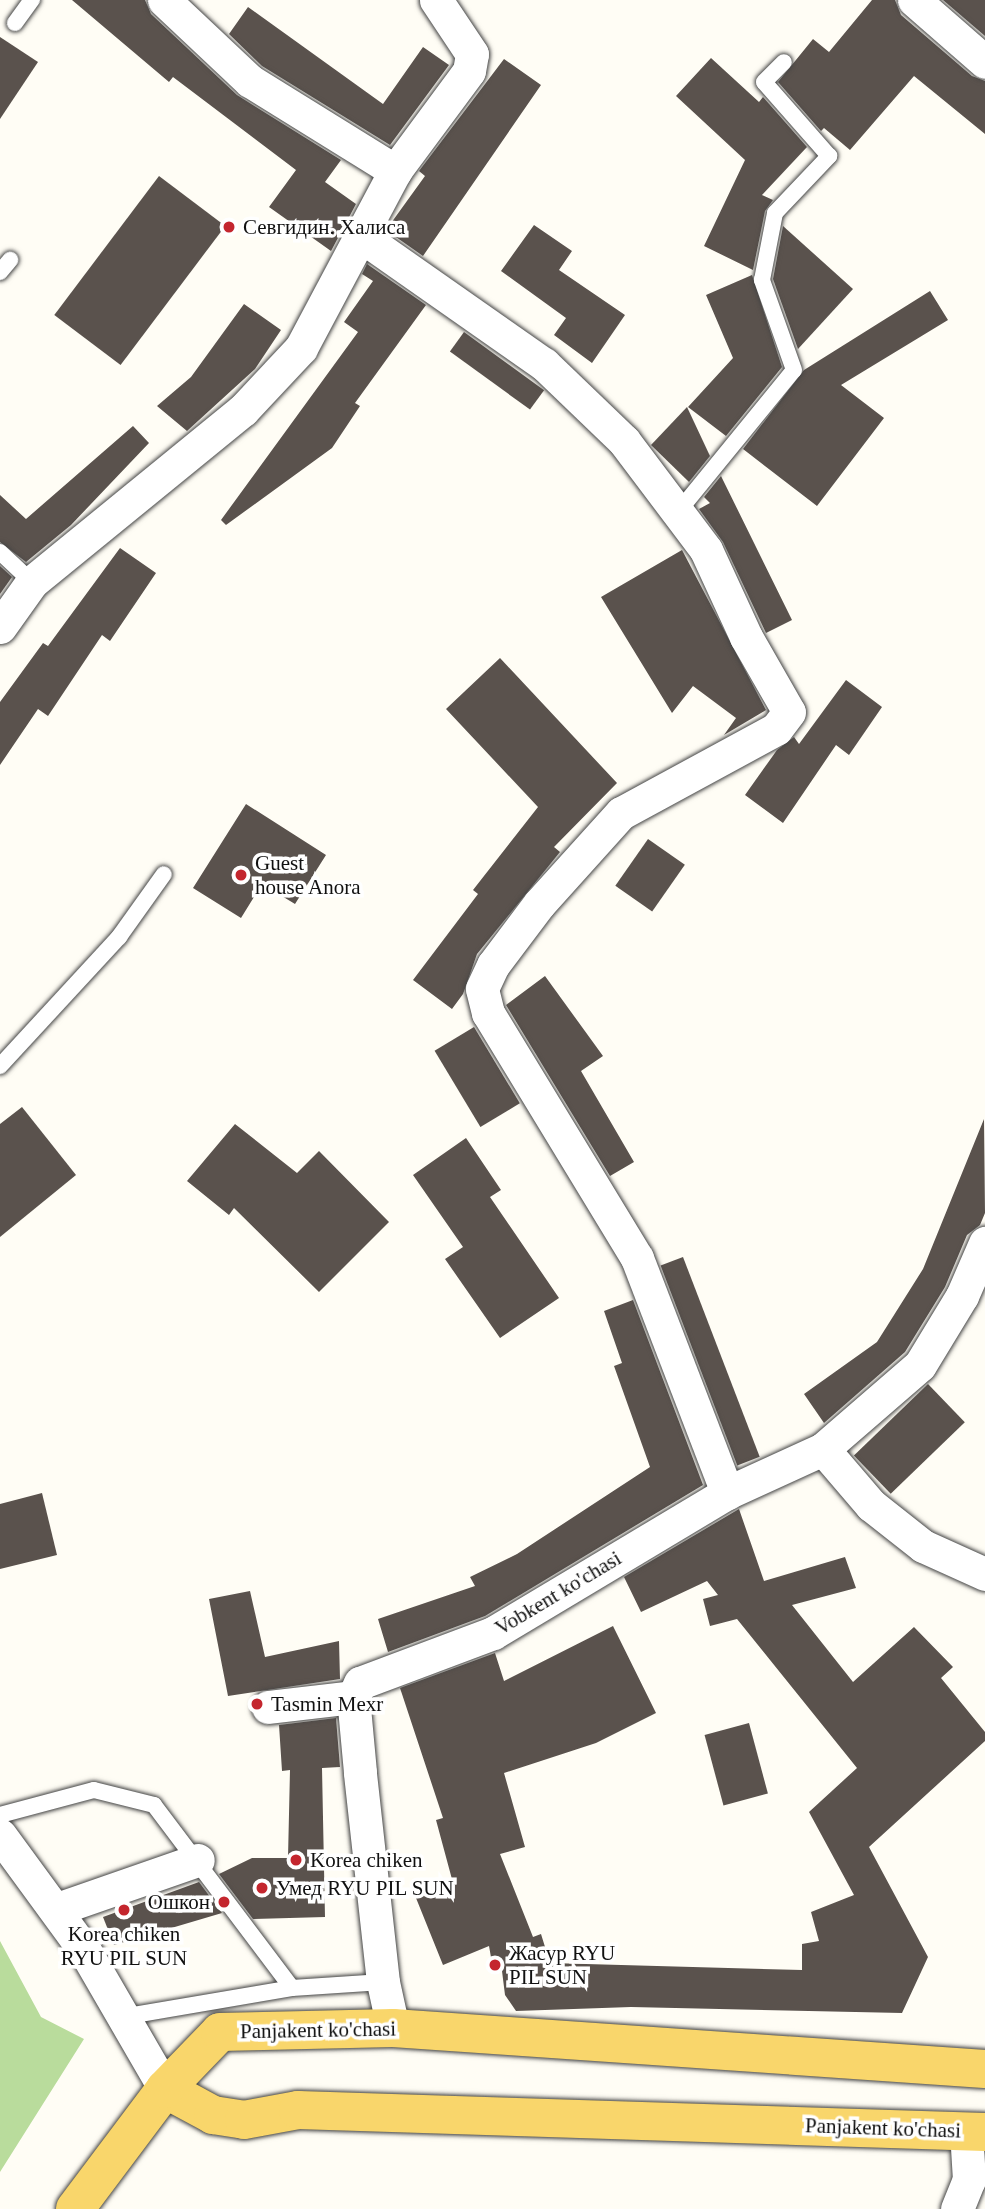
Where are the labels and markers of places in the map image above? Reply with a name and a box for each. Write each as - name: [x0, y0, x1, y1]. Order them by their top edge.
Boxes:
- place label: Севгидин. Халиса: [243, 214, 405, 240]
- marker: Севгидин. Халиса: [221, 219, 237, 235]
- place label: Guest house Anora: [255, 850, 362, 900]
- marker: Guest house Anora: [233, 867, 249, 883]
- place label: Tasmin Mexr: [271, 1691, 383, 1717]
- marker: Tasmin Mexr: [249, 1696, 265, 1712]
- place label: Korea chiken: [310, 1847, 423, 1873]
- marker: Korea chiken: [288, 1852, 304, 1868]
- place label: Умед RYU PIL SUN: [276, 1875, 454, 1901]
- marker: Умед RYU PIL SUN: [254, 1880, 270, 1896]
- place label: Ошкон: [148, 1889, 210, 1915]
- marker: Ошкон: [216, 1894, 232, 1910]
- marker: Korea chiken RYU PIL SUN: [116, 1902, 132, 1918]
- place label: Korea chiken RYU PIL SUN: [60, 1921, 188, 1971]
- place label: Жасур RYU PIL SUN: [509, 1940, 615, 1990]
- marker: Жасур RYU PIL SUN: [487, 1957, 503, 1973]

